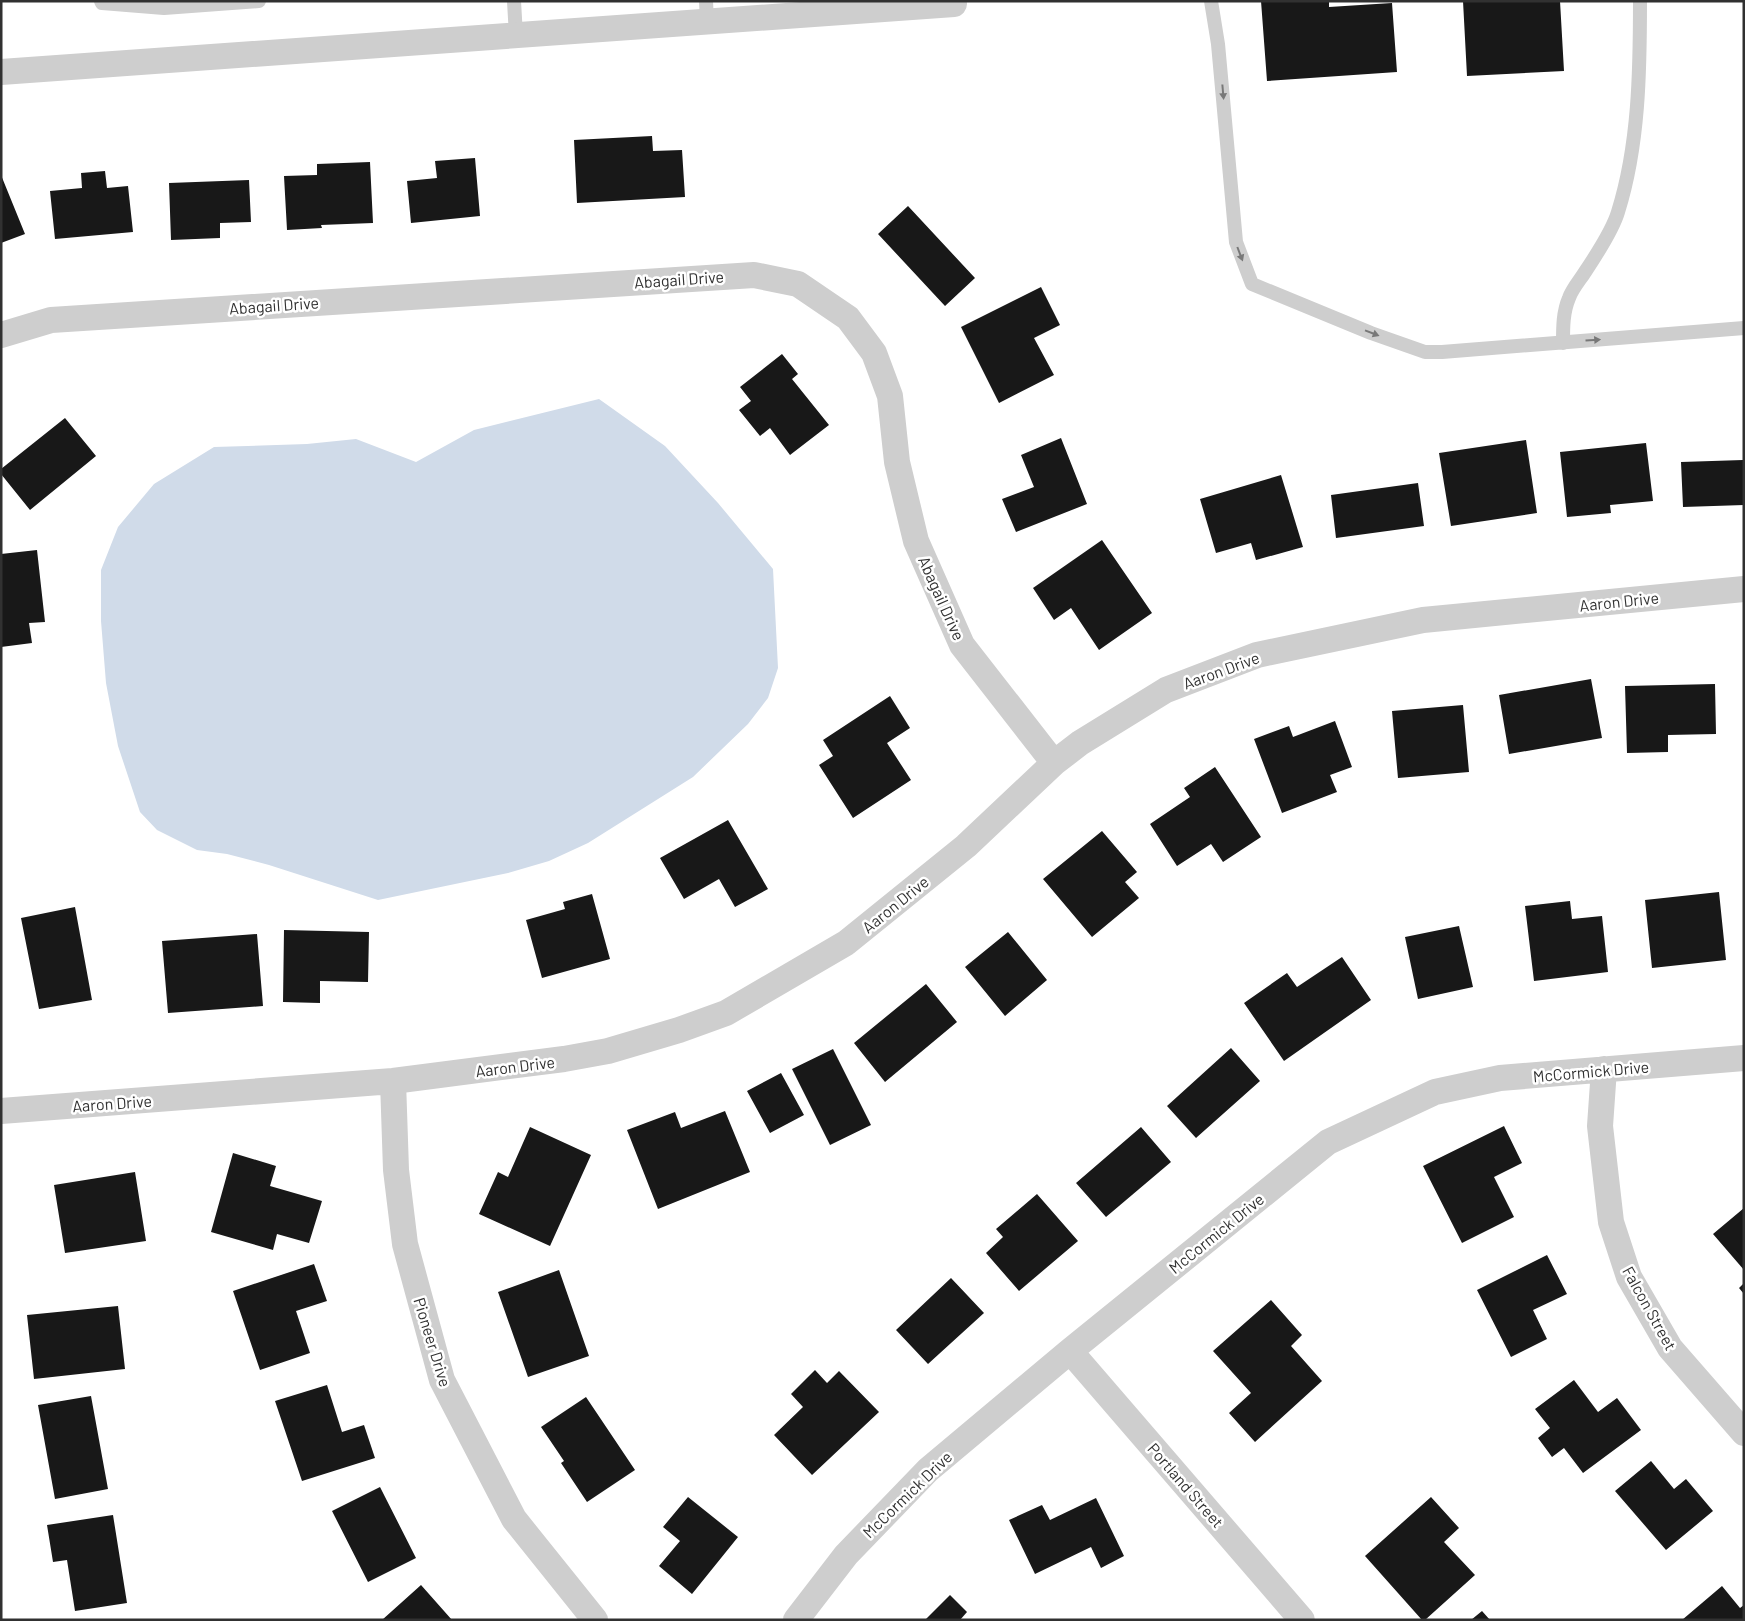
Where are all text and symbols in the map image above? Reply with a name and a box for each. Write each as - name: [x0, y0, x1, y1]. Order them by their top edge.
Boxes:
- one-way arrow: [1219, 85, 1227, 101]
- one-way arrow: [1237, 246, 1244, 261]
- street label: Abagail Drive: [633, 266, 725, 292]
- street label: Abagail Drive: [228, 292, 320, 318]
- one-way arrow: [1365, 330, 1380, 337]
- one-way arrow: [1586, 336, 1602, 344]
- street label: Abagail Drive: [915, 553, 969, 643]
- street label: Aaron Drive: [1578, 587, 1660, 615]
- street label: Aaron Drive: [1180, 647, 1262, 693]
- street label: Aaron Drive: [858, 871, 932, 937]
- street label: Aaron Drive: [474, 1052, 556, 1080]
- street label: McCormick Drive: [1532, 1056, 1650, 1086]
- street label: Aaron Drive: [72, 1091, 152, 1115]
- street label: McCormick Drive: [1165, 1189, 1267, 1277]
- street label: Falcon Street: [1619, 1263, 1681, 1353]
- street label: Pioneer Drive: [410, 1295, 456, 1389]
- street label: Portland Street: [1144, 1439, 1228, 1531]
- street label: McCormick Drive: [858, 1447, 956, 1541]

